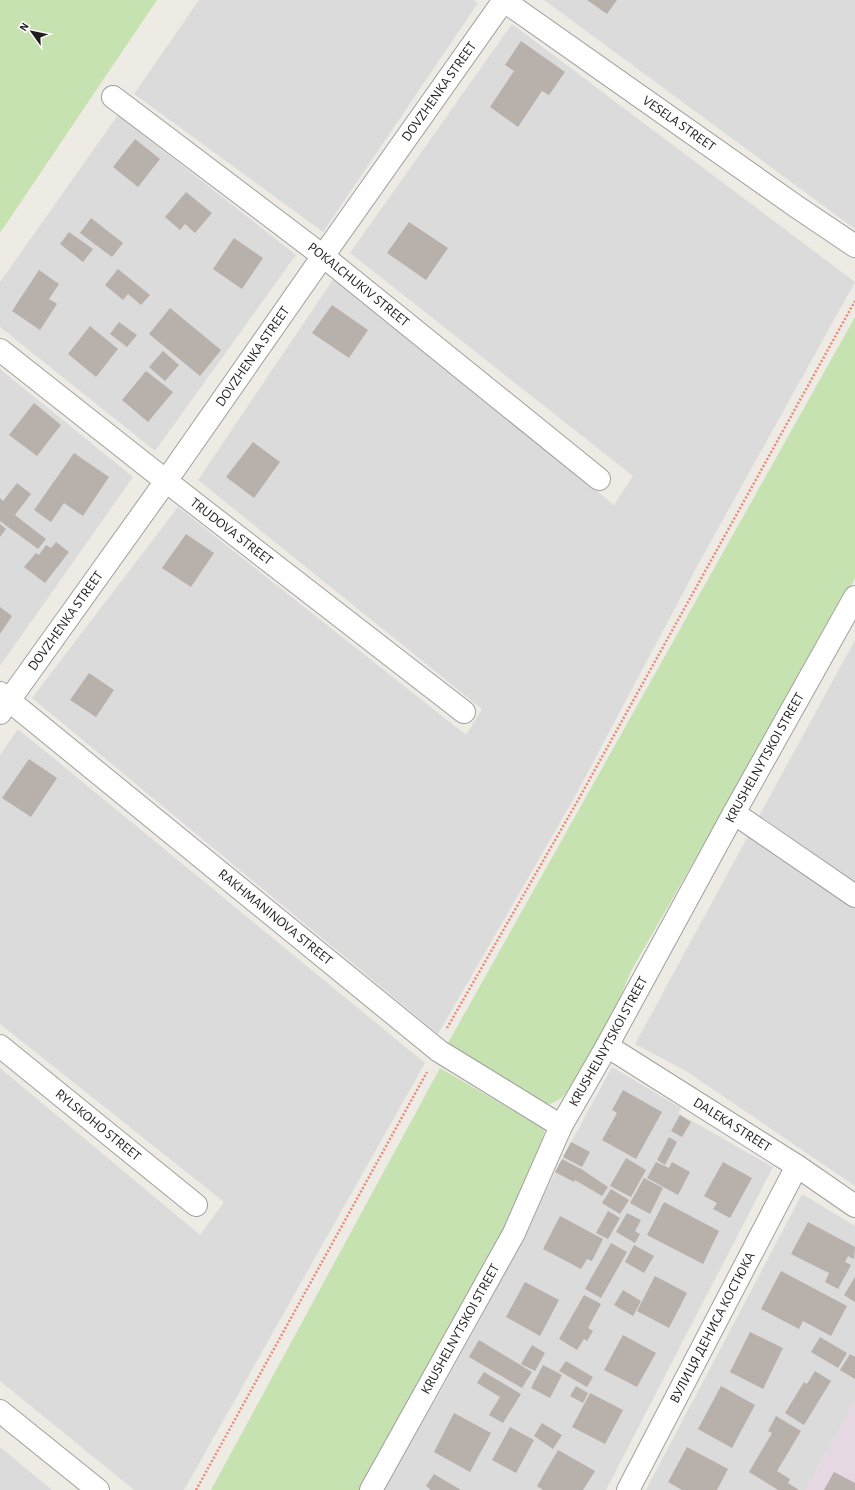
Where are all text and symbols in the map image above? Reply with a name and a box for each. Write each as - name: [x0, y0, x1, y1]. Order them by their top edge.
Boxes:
- north arrow: [12, 12, 52, 52]
- text: N: [17, 21, 31, 33]
- street label: DOVZHENKA STREET: [399, 39, 479, 144]
- street label: VESELA STREET: [640, 93, 718, 154]
- street label: POKALCHUKIV STREET: [305, 240, 412, 330]
- street label: DOVZHENKA STREET: [213, 304, 293, 409]
- street label: TRUDOVA STREET: [187, 495, 275, 568]
- street label: DOVZHENKA STREET: [26, 569, 106, 673]
- street label: KRUSHELNYTSKOI STREET: [723, 690, 807, 825]
- street label: RAKHMANINOVA STREET: [215, 867, 335, 968]
- street label: KRUSHELNYTSKOI STREET: [567, 974, 651, 1109]
- street label: RYLSKOHO STREET: [53, 1087, 143, 1164]
- street label: DALEKA STREET: [691, 1095, 774, 1155]
- street label: ВУЛИЦЯ ДЕНИСА КОСТЮКА: [667, 1250, 758, 1406]
- street label: KRUSHELNYTSKOI STREET: [419, 1262, 502, 1397]

